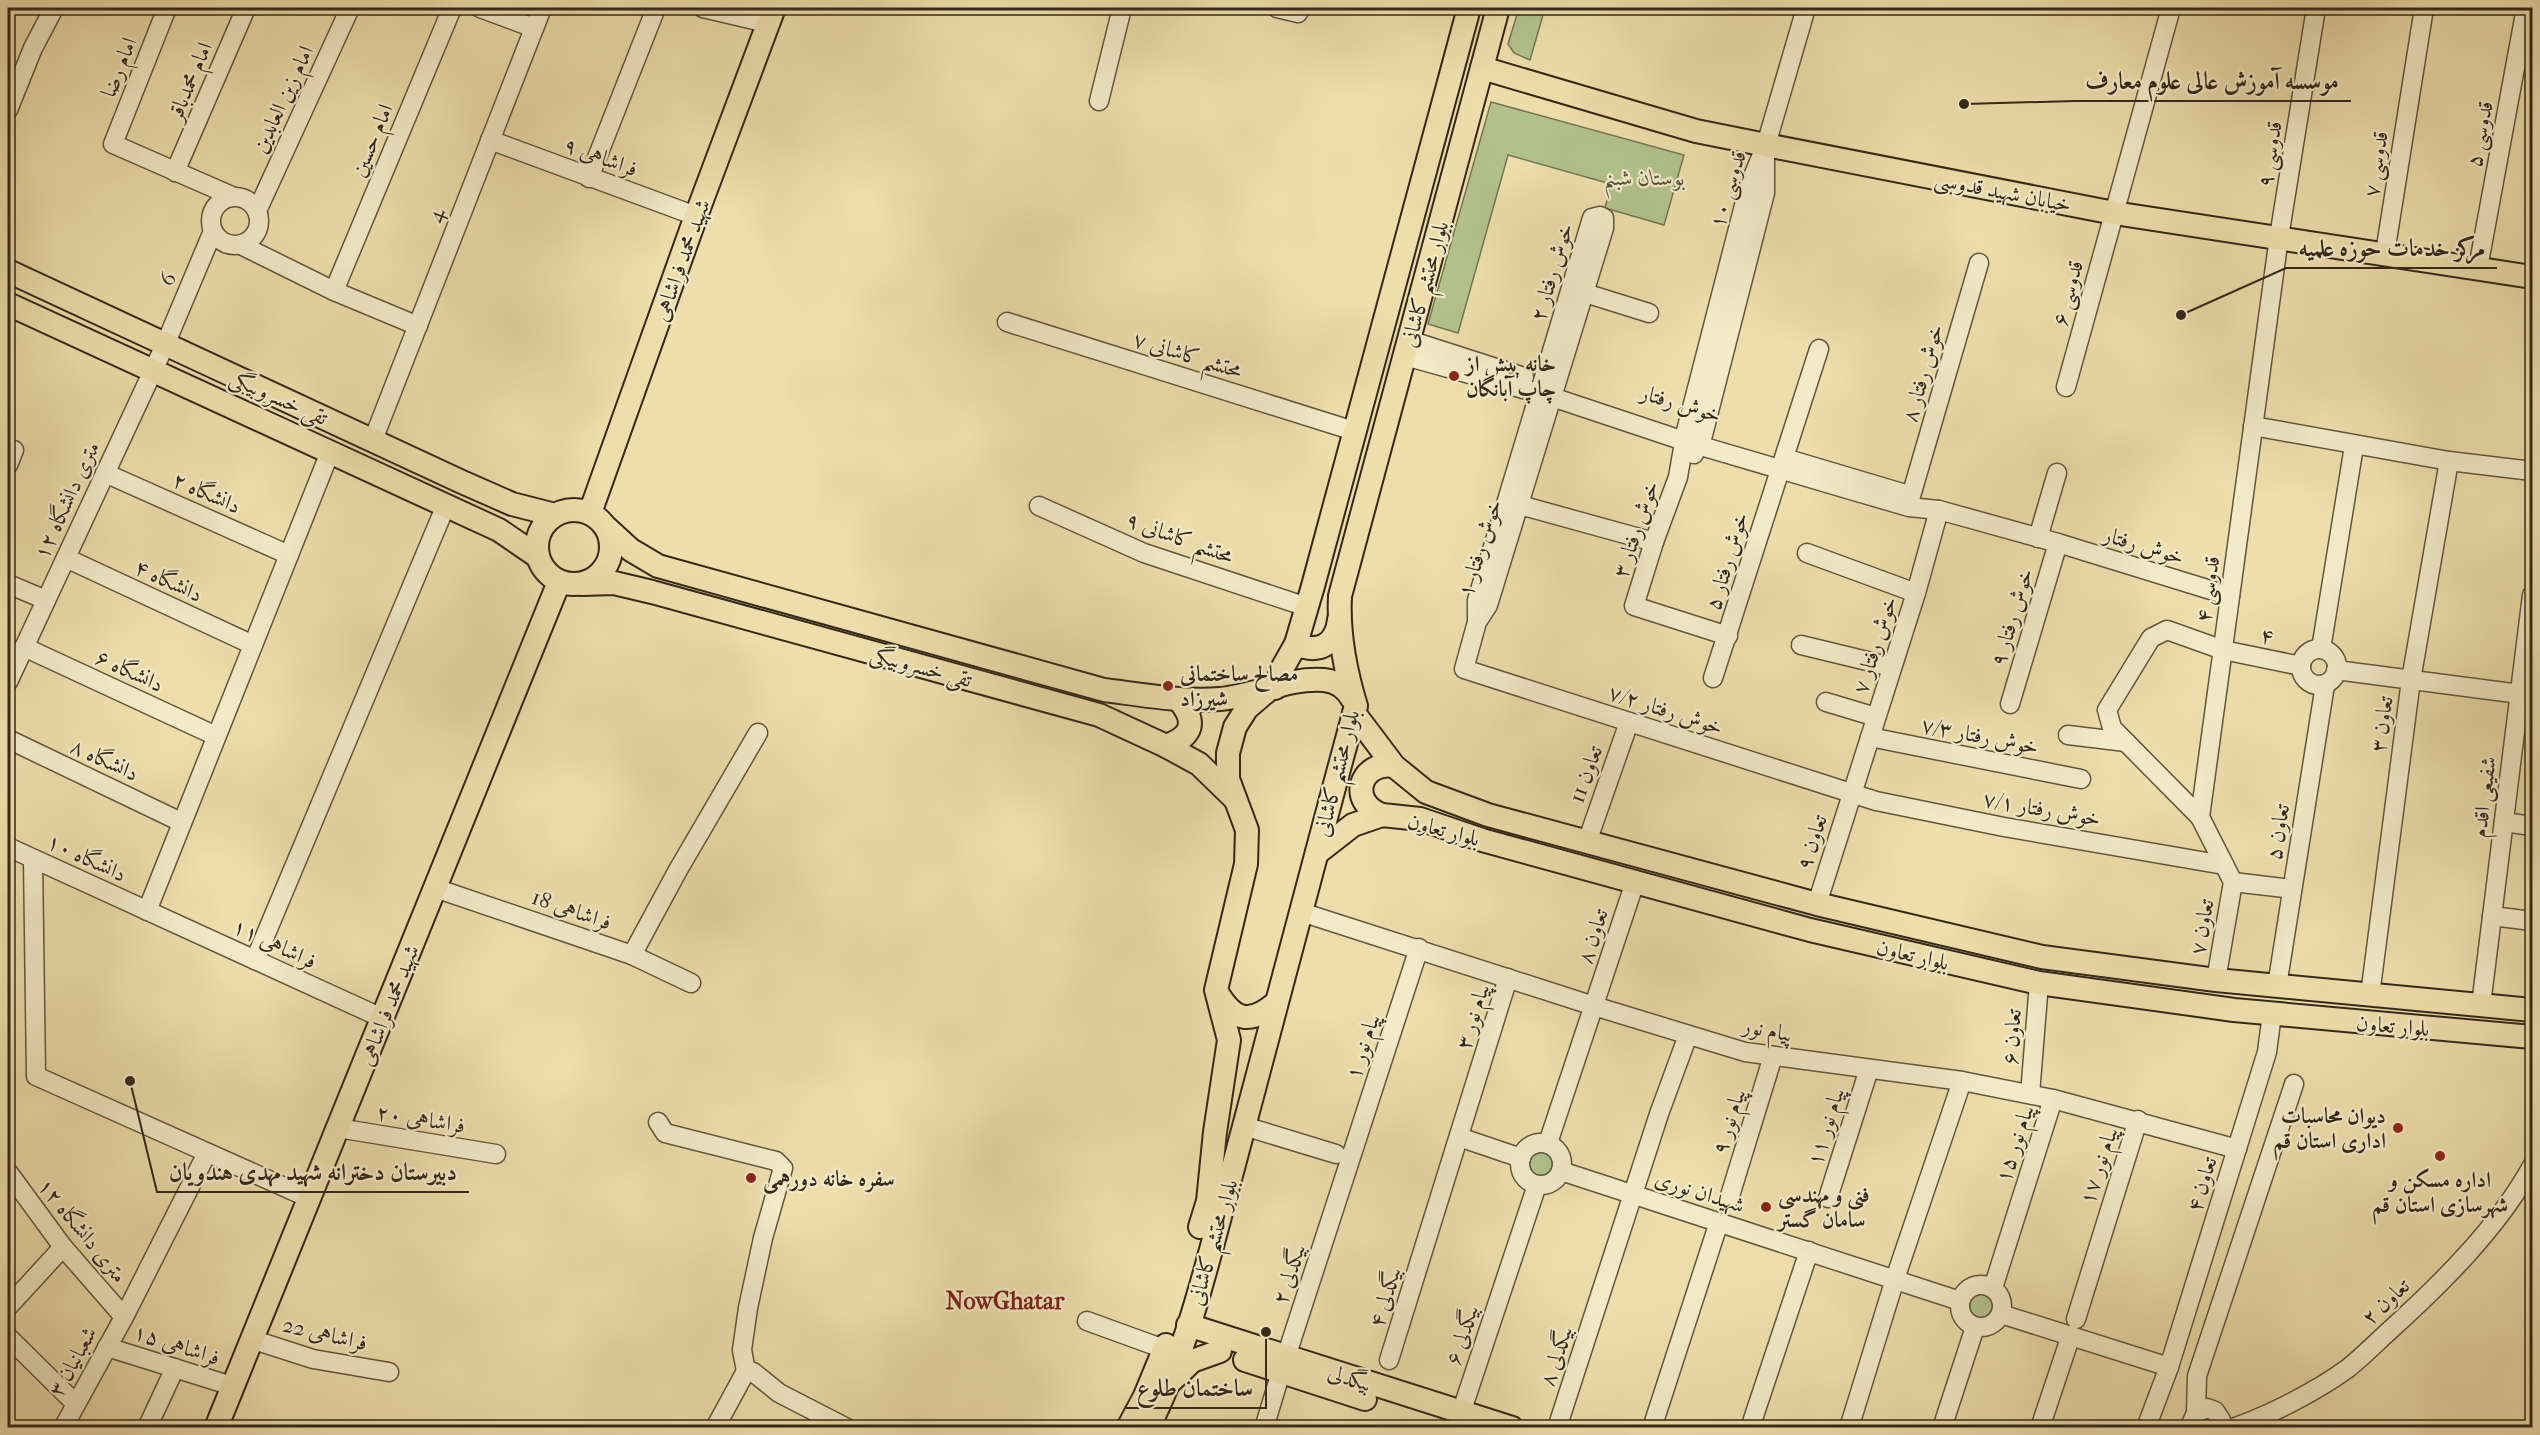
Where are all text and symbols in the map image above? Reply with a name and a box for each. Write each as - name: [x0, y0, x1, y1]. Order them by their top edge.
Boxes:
- street label: امام رضا: [95, 34, 148, 103]
- street label: امام محمدباقر: [161, 38, 224, 129]
- street label: امام زین العابدین: [247, 42, 325, 160]
- callout: موسسه آموزش عالی علوم معارف: [2074, 59, 2351, 101]
- text: موسسه آموزش عالی علوم معارف: [2085, 67, 2339, 102]
- street label: قدوسی ۵: [2461, 99, 2501, 170]
- street label: امام حسین: [345, 100, 404, 183]
- street label: قدوسی ۹: [2252, 119, 2290, 190]
- street label: قدوسی ۷: [2358, 129, 2396, 200]
- street label: فراشاهی ۹: [560, 132, 641, 183]
- street label: قدوسی ۱۰: [1704, 147, 1754, 232]
- park label: بوستان شبنم: [1603, 165, 1685, 199]
- street label: خیابان شهید قدوسی: [1932, 166, 2073, 220]
- street label: شهید محمد فراشاهی: [648, 196, 717, 325]
- street label: 4: [421, 204, 451, 226]
- street label: بلوار محتشم کاشانی: [1396, 218, 1462, 352]
- street label: خوش رفتار ۲: [1525, 220, 1579, 324]
- callout: مرکز خدمات حوزه علمیه: [2286, 226, 2497, 268]
- text: مرکز خدمات حوزه علمیه: [2299, 234, 2485, 265]
- street label: قدوسی ۶: [2047, 258, 2091, 329]
- street label: 6: [154, 269, 182, 290]
- street label: خوش رفتار ۸: [1897, 321, 1949, 425]
- street label: محتشم کاشانی ۷: [1128, 326, 1246, 392]
- place label: خانه پیش از چاپ آبانگان: [1463, 351, 1556, 404]
- street label: تقی خسروبیگی: [224, 364, 333, 434]
- marker: خانه پیش از چاپ آبانگان: [1447, 369, 1461, 383]
- street label: خوش رفتار: [1635, 379, 1724, 429]
- street label: ۱۲ متری دانشگاه: [27, 437, 105, 563]
- street label: دانشگاه ۲: [169, 466, 245, 519]
- street label: خوش رفتار ۳: [1607, 478, 1665, 581]
- street label: خوش رفتار ۱: [1452, 496, 1508, 600]
- street label: محتشم کاشانی ۹: [1120, 506, 1238, 577]
- street label: خوش رفتار ۵: [1700, 509, 1754, 613]
- street label: خوش رفتار: [2098, 521, 2187, 571]
- street label: دانشگاه ۴: [131, 553, 207, 608]
- street label: قدوسی ۴: [2190, 554, 2227, 624]
- street label: خوش رفتار ۹: [1985, 565, 2039, 669]
- street label: خوش رفتار ۷: [1847, 593, 1903, 697]
- street label: ۴: [2258, 622, 2276, 650]
- street label: تقی خسروبیگی: [866, 640, 976, 696]
- street label: دانشگاه ۶: [92, 643, 168, 698]
- place label: مصالح ساختمانی شیرزاد: [1179, 661, 1298, 712]
- marker: مصالح ساختمانی شیرزاد: [1161, 679, 1175, 693]
- street label: خوش رفتار ۷/۲: [1605, 679, 1726, 741]
- street label: تعاون ۳: [2365, 694, 2399, 754]
- street label: بلوار محتشم کاشانی: [1309, 707, 1373, 841]
- street label: خوش رفتار ۷/۳: [1919, 712, 2041, 760]
- street label: دانشگاه ۸: [67, 732, 143, 787]
- street label: تعاون 11: [1564, 741, 1609, 807]
- street label: شفیعی اقدم: [2466, 755, 2508, 840]
- street label: خوش رفتار ۷/۱: [1981, 786, 2103, 832]
- street label: تعاون ۵: [2261, 802, 2295, 862]
- street label: بلوار تعاون: [1405, 808, 1483, 852]
- street label: تعاون ۹: [1791, 811, 1833, 873]
- street label: دانشگاه ۱۰: [43, 827, 131, 888]
- street label: فراشاهی 18: [528, 884, 615, 937]
- street label: تعاون ۷: [2184, 896, 2220, 957]
- street label: تعاون ۸: [1572, 905, 1614, 967]
- street label: فراشاهی ۱۱: [228, 913, 321, 975]
- street label: بلوار تعاون: [1874, 934, 1952, 976]
- street label: شهید محمد فراشاهی: [353, 941, 426, 1070]
- street label: پیام نور ۳: [1451, 980, 1501, 1054]
- street label: تعاون ۶: [1997, 1007, 2027, 1066]
- street label: پیام نور ۱: [1340, 1010, 1392, 1085]
- street label: بلوار تعاون: [2355, 1010, 2431, 1042]
- street label: پیام نور: [1737, 1012, 1795, 1053]
- street label: پیام نور ۱۱: [1802, 1084, 1856, 1171]
- street label: پیام نور ۹: [1707, 1085, 1757, 1159]
- street label: فراشاهی ۲۰: [374, 1099, 467, 1140]
- street label: پیام نور ۱۵: [1990, 1101, 2046, 1188]
- place label: دیوان محاسبات اداری استان قم: [2273, 1103, 2386, 1161]
- marker: دیوان محاسبات اداری استان قم: [2391, 1121, 2405, 1135]
- street label: پیام نور ۱۷: [2074, 1123, 2130, 1210]
- marker: اداره مسکن و شهرسازی استان قم: [2433, 1149, 2447, 1163]
- callout: دبیرستان دخترانه شهید مهدی هندویان: [157, 1150, 469, 1192]
- street label: تعاون ۴: [2181, 1153, 2223, 1215]
- text: دبیرستان دخترانه شهید مهدی هندویان: [169, 1158, 457, 1188]
- street label: شهیدان نوری: [1651, 1165, 1748, 1220]
- place label: سفره خانه دورهمی: [763, 1166, 895, 1194]
- place label: اداره مسکن و شهرسازی استان قم: [2372, 1167, 2508, 1225]
- marker: سفره خانه دورهمی: [744, 1171, 758, 1185]
- street label: ۱۲ متری دانشگاه: [32, 1173, 133, 1288]
- street label: بلوار محتشم کاشانی: [1183, 1176, 1251, 1311]
- place label: فنی و مهندسی سامان گستر: [1775, 1182, 1870, 1233]
- marker: فنی و مهندسی سامان گستر: [1759, 1200, 1773, 1214]
- street label: بیگدلی ۲: [1266, 1241, 1311, 1308]
- street label: بیگدلی ۴: [1363, 1264, 1406, 1331]
- street label: تعاون ۲: [2356, 1272, 2416, 1330]
- district label: NowGhatar: [946, 1287, 1065, 1315]
- street label: بیگدلی ۶: [1439, 1302, 1484, 1369]
- street label: فراشاهی 22: [280, 1312, 370, 1357]
- street label: فراشاهی ۱۵: [130, 1319, 223, 1372]
- street label: شعبانیان ۳: [43, 1322, 103, 1401]
- street label: بیگدلی ۸: [1533, 1323, 1578, 1390]
- street label: بیگدلی: [1325, 1358, 1375, 1397]
- callout: ساختمان طلوع: [1125, 1366, 1266, 1408]
- text: ساختمان طلوع: [1137, 1374, 1253, 1408]

